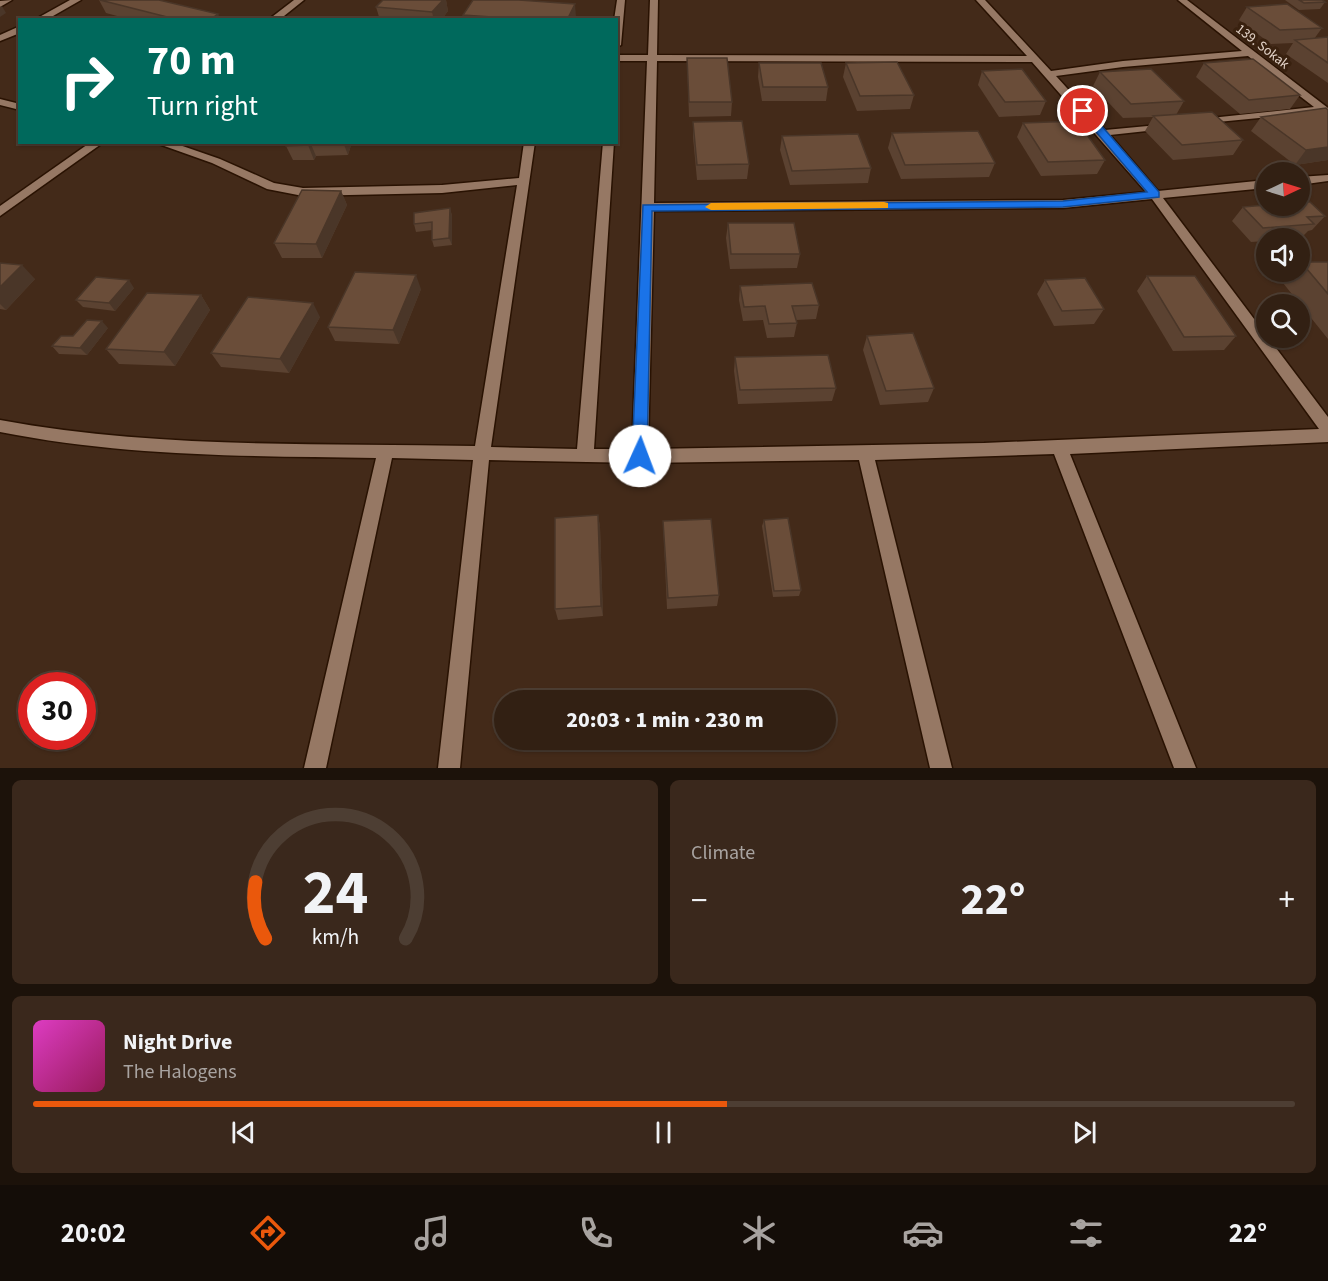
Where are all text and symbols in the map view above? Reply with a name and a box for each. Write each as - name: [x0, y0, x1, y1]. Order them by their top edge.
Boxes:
- street label: 139. Sokak: [1231, 20, 1293, 74]
- text: 70 m: [147, 31, 236, 91]
- icon: right: [48, 42, 126, 120]
- pin: [1057, 85, 1108, 136]
- text: Turn right: [147, 87, 258, 126]
- icon: arrive: [1066, 94, 1099, 127]
- north arrow: [1256, 162, 1310, 216]
- map controls: [1256, 162, 1310, 348]
- button: sound: [1256, 228, 1310, 282]
- button: search: [1256, 294, 1310, 348]
- position arrow: [608, 424, 672, 488]
- speed limit sign: 30: [18, 672, 96, 750]
- text: 20:03 · 1 min · 230 m: [566, 704, 764, 736]
- text: Climate: [691, 839, 755, 867]
- text: 24: [302, 849, 368, 938]
- text: 22°: [961, 868, 1025, 932]
- text: −: [691, 877, 707, 924]
- text: +: [1279, 877, 1295, 924]
- text: km/h: [311, 922, 359, 953]
- text: Night Drive: [123, 1026, 232, 1058]
- text: The Halogens: [123, 1058, 237, 1086]
- icon: previous: [227, 1116, 260, 1149]
- icon: pause: [647, 1116, 680, 1149]
- icon: next: [1068, 1116, 1101, 1149]
- icon: directions: [247, 1212, 289, 1254]
- icon: music: [411, 1212, 453, 1254]
- icon: phone: [575, 1212, 617, 1254]
- icon: climate: [738, 1212, 780, 1254]
- icon: car: [902, 1212, 944, 1254]
- icon: filters: [1065, 1212, 1107, 1254]
- text: 20:02: [61, 1214, 126, 1253]
- text: 22°: [1229, 1214, 1267, 1253]

